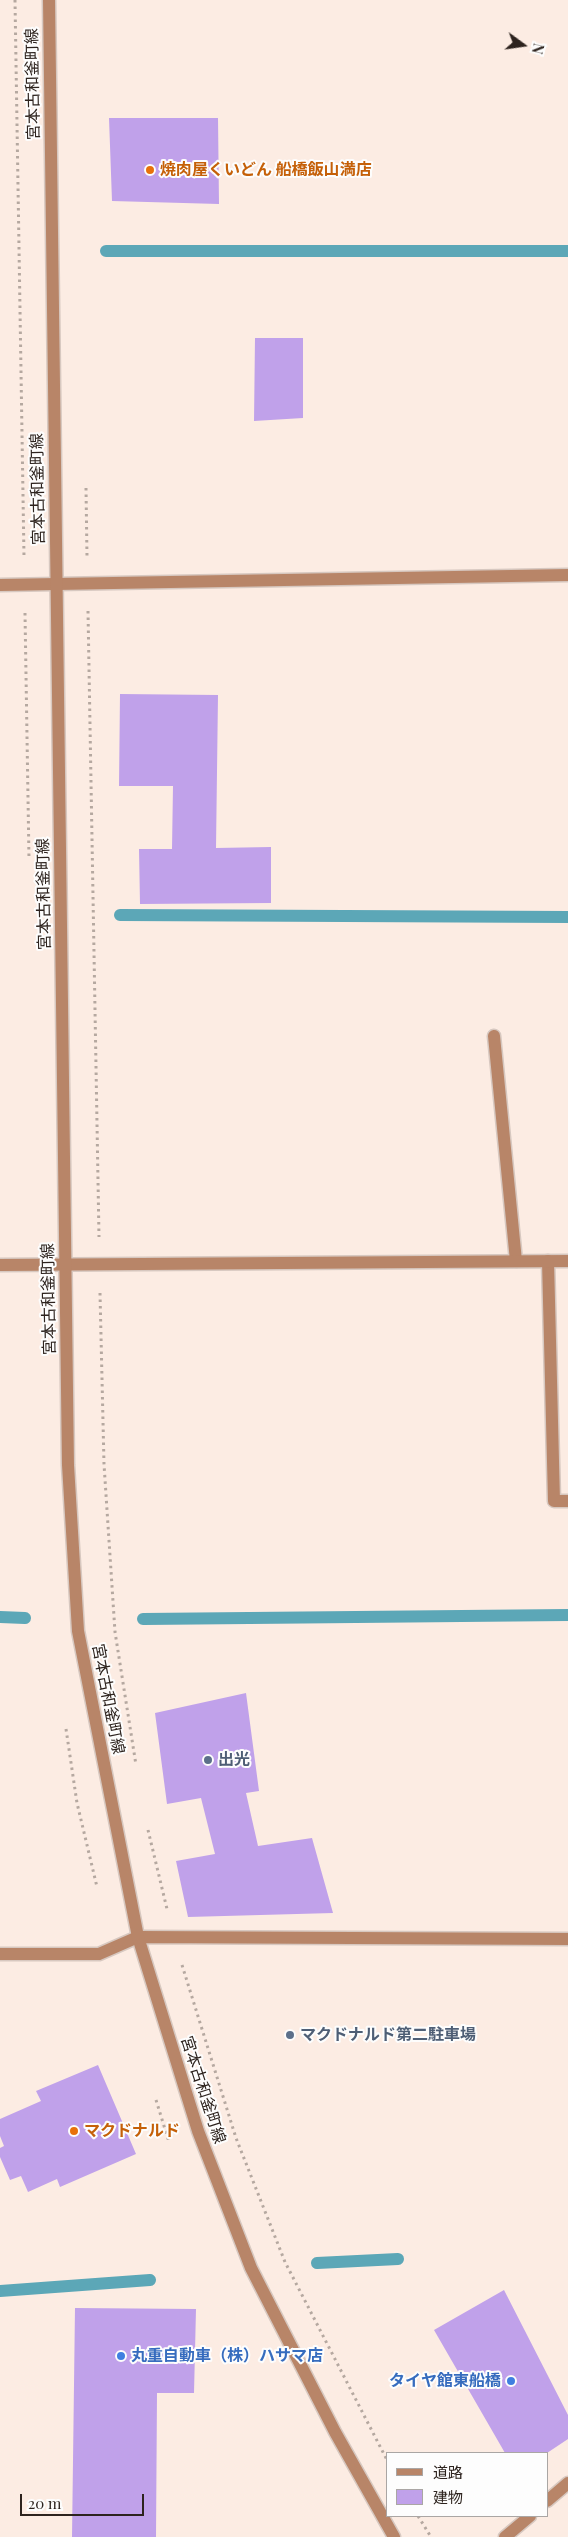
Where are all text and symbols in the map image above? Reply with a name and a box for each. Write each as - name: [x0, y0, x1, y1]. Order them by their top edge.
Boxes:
- north arrow: [498, 20, 548, 70]
- street label: 宮本古和釜町線: [22, 28, 44, 140]
- text: N: [528, 42, 548, 56]
- place label: 焼肉屋くいどん 船橋飯山満店: [160, 160, 372, 180]
- marker: 焼肉屋くいどん 船橋飯山満店: [144, 164, 156, 176]
- street label: 宮本古和釜町線: [27, 433, 49, 545]
- street label: 宮本古和釜町線: [33, 838, 55, 950]
- street label: 宮本古和釜町線: [38, 1243, 60, 1355]
- street label: 宮本古和釜町線: [88, 1642, 128, 1756]
- place label: 出光: [218, 1750, 250, 1770]
- marker: 出光: [202, 1754, 214, 1766]
- place label: マクドナルド第二駐車場: [300, 2025, 476, 2045]
- marker: マクドナルド第二駐車場: [284, 2029, 296, 2041]
- street label: 宮本古和釜町線: [177, 2034, 229, 2146]
- place label: マクドナルド: [84, 2121, 180, 2141]
- marker: マクドナルド: [68, 2125, 80, 2137]
- place label: 丸重自動車（株）ハサマ店: [131, 2346, 323, 2366]
- marker: 丸重自動車（株）ハサマ店: [115, 2350, 127, 2362]
- place label: タイヤ館東船橋: [389, 2371, 501, 2391]
- marker: タイヤ館東船橋: [505, 2375, 517, 2387]
- legend: [386, 2452, 548, 2517]
- text: 道路: [433, 2462, 463, 2482]
- scale bar: [22, 2484, 146, 2516]
- text: 建物: [433, 2487, 463, 2507]
- text: 20 m: [28, 2493, 61, 2513]

